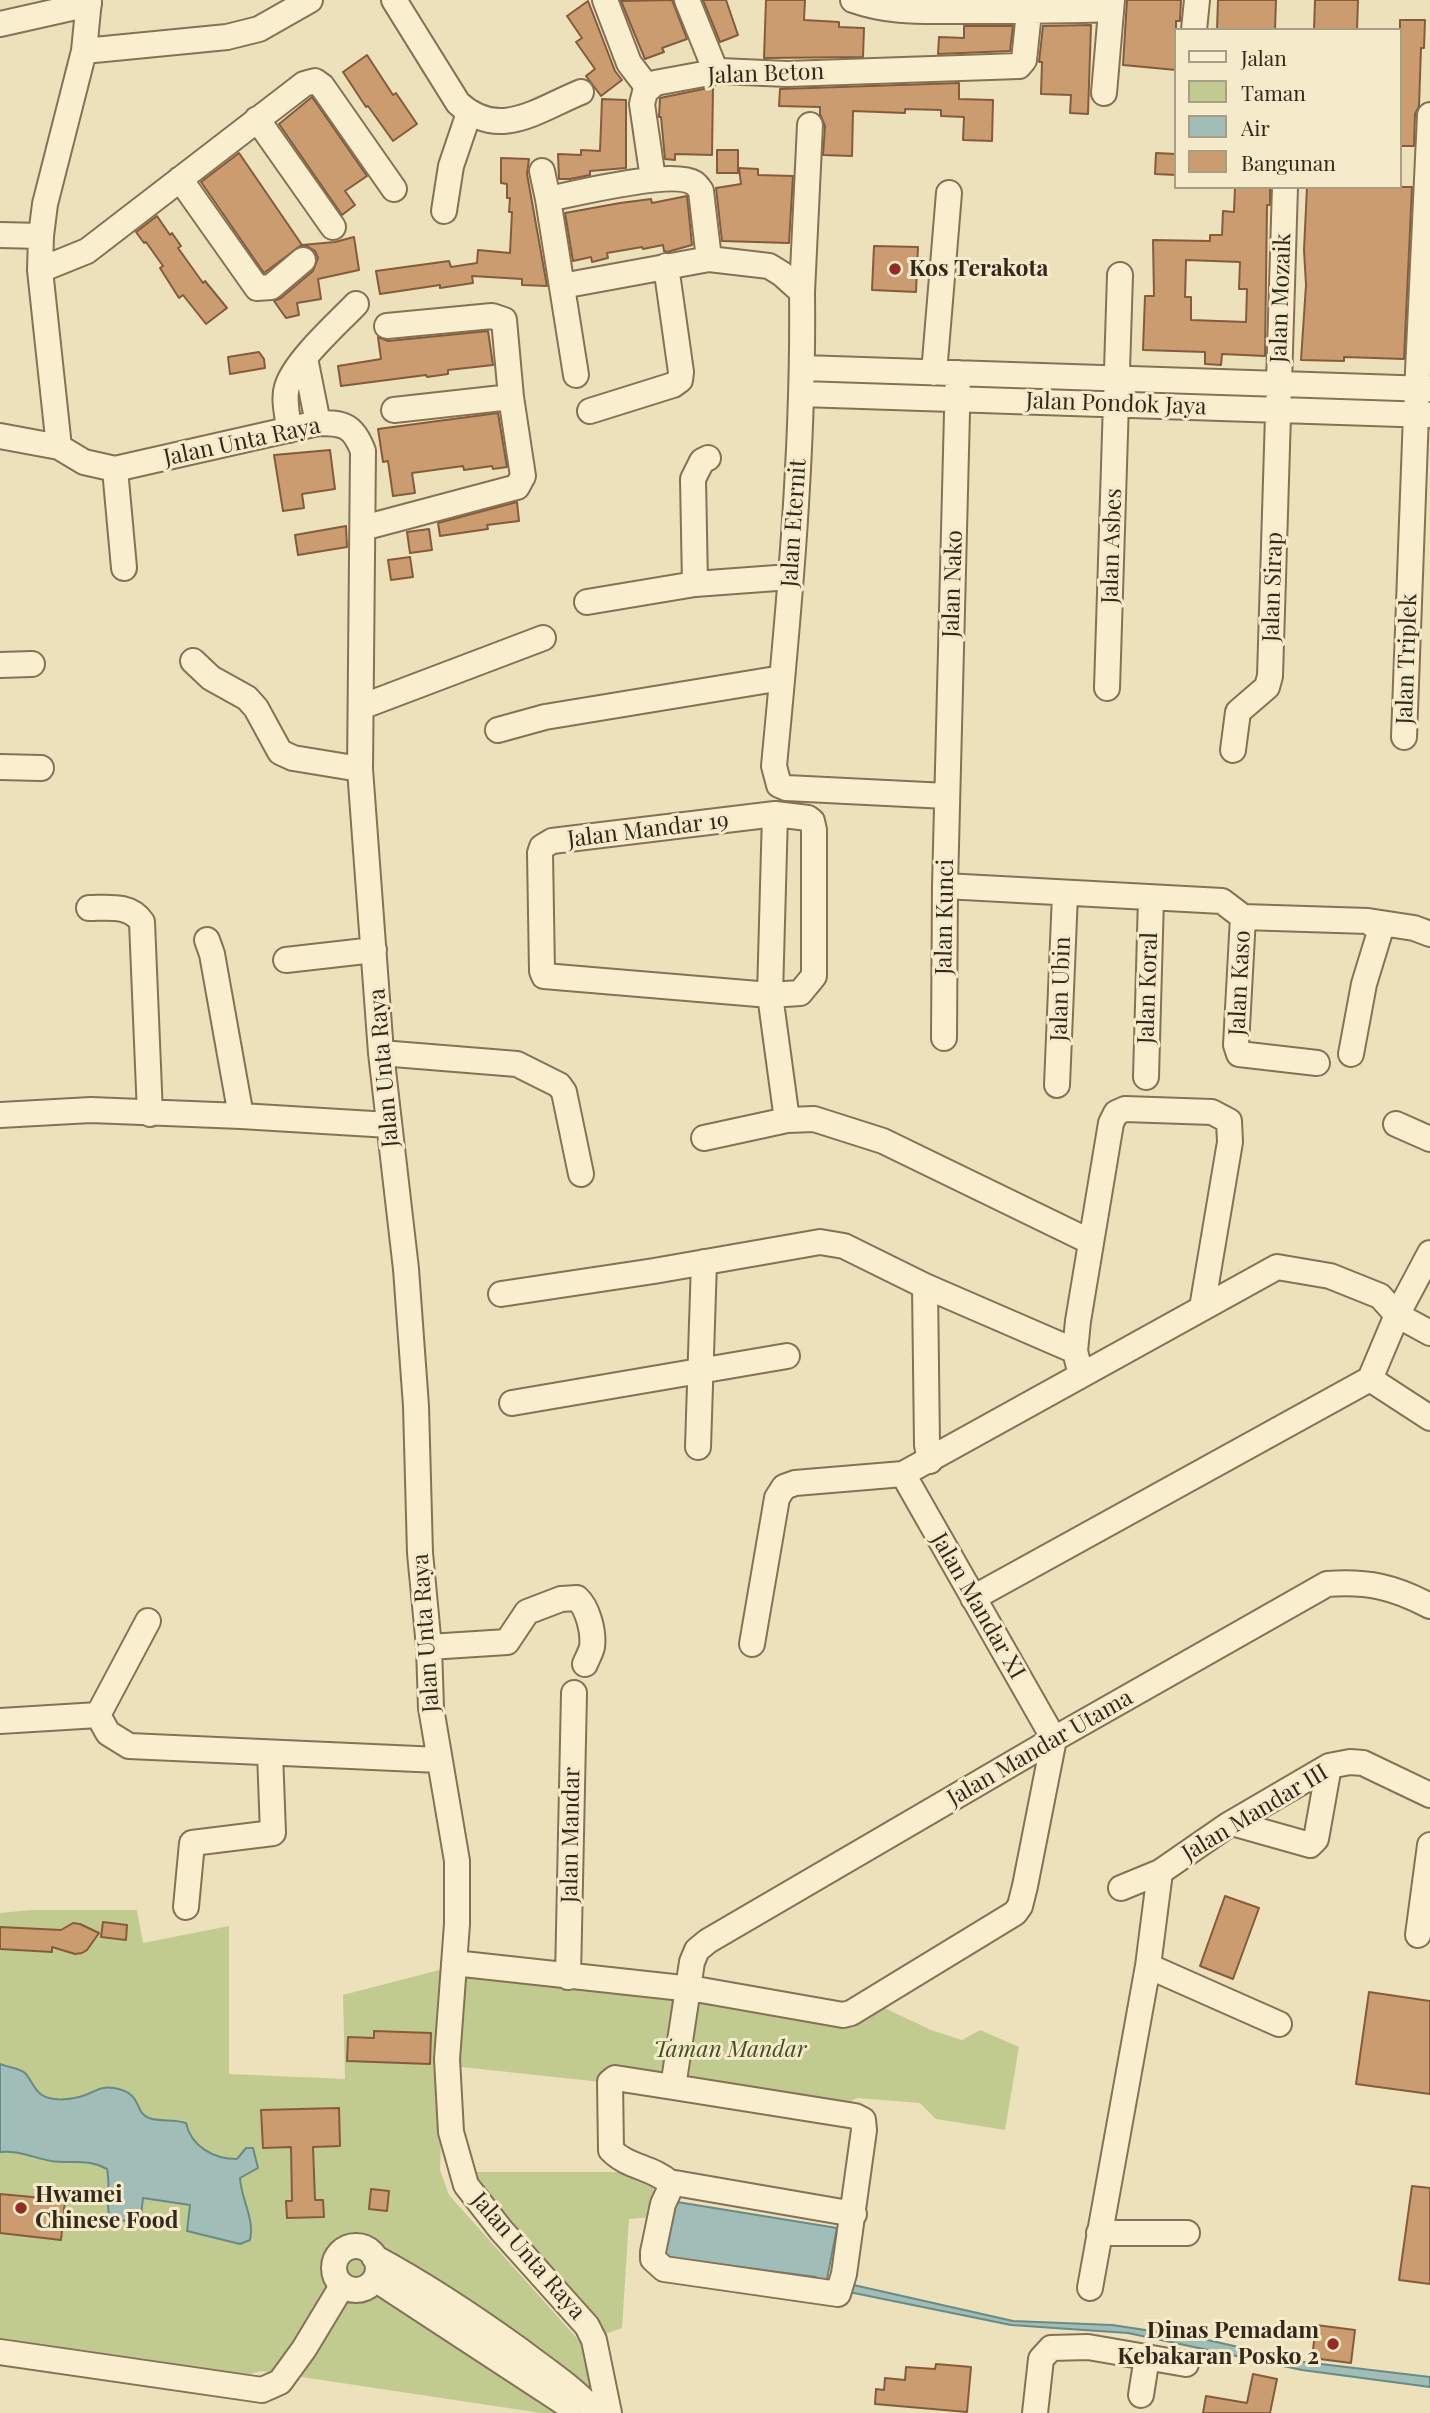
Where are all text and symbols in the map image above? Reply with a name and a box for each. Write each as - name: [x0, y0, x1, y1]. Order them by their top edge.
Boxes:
- legend: [1174, 28, 1402, 189]
- text: Jalan: [1241, 43, 1287, 71]
- street label: Jalan Beton: [707, 58, 825, 90]
- text: Taman: [1241, 78, 1306, 106]
- text: Air: [1241, 113, 1270, 141]
- text: Bangunan: [1241, 148, 1336, 176]
- street label: Jalan Mozaik: [1265, 233, 1297, 363]
- place label: Kos Terakota: [909, 255, 1048, 283]
- marker: Kos Terakota: [887, 261, 903, 277]
- street label: Jalan Pondok Jaya: [1025, 387, 1207, 421]
- street label: Jalan Unta Raya: [161, 412, 323, 472]
- street label: Jalan Eternit: [776, 458, 812, 588]
- street label: Jalan Asbes: [1096, 488, 1128, 604]
- street label: Jalan Nako: [937, 530, 969, 638]
- street label: Jalan Sirap: [1257, 531, 1289, 643]
- street label: Jalan Triplek: [1391, 593, 1423, 725]
- street label: Jalan Mandar 19: [566, 806, 730, 854]
- street label: Jalan Kunci: [930, 859, 960, 975]
- street label: Jalan Kaso: [1223, 930, 1257, 1036]
- street label: Jalan Koral: [1132, 932, 1164, 1044]
- street label: Jalan Ubin: [1045, 936, 1077, 1042]
- street label: Jalan Unta Raya: [363, 987, 405, 1149]
- street label: Jalan Mandar XI: [925, 1528, 1031, 1684]
- street label: Jalan Unta Raya: [407, 1553, 445, 1713]
- street label: Jalan Mandar Utama: [943, 1684, 1137, 1812]
- street label: Jalan Mandar III: [1177, 1759, 1333, 1867]
- street label: Jalan Mandar: [556, 1767, 586, 1903]
- park label: Taman Mandar: [653, 2036, 807, 2064]
- place label: Hwamei Chinese Food: [35, 2181, 179, 2235]
- street label: Jalan Unta Raya: [465, 2187, 591, 2325]
- marker: Hwamei Chinese Food: [13, 2200, 29, 2216]
- place label: Dinas Pemadam Kebakaran Posko 2: [1117, 2317, 1319, 2371]
- marker: Dinas Pemadam Kebakaran Posko 2: [1325, 2336, 1341, 2352]

